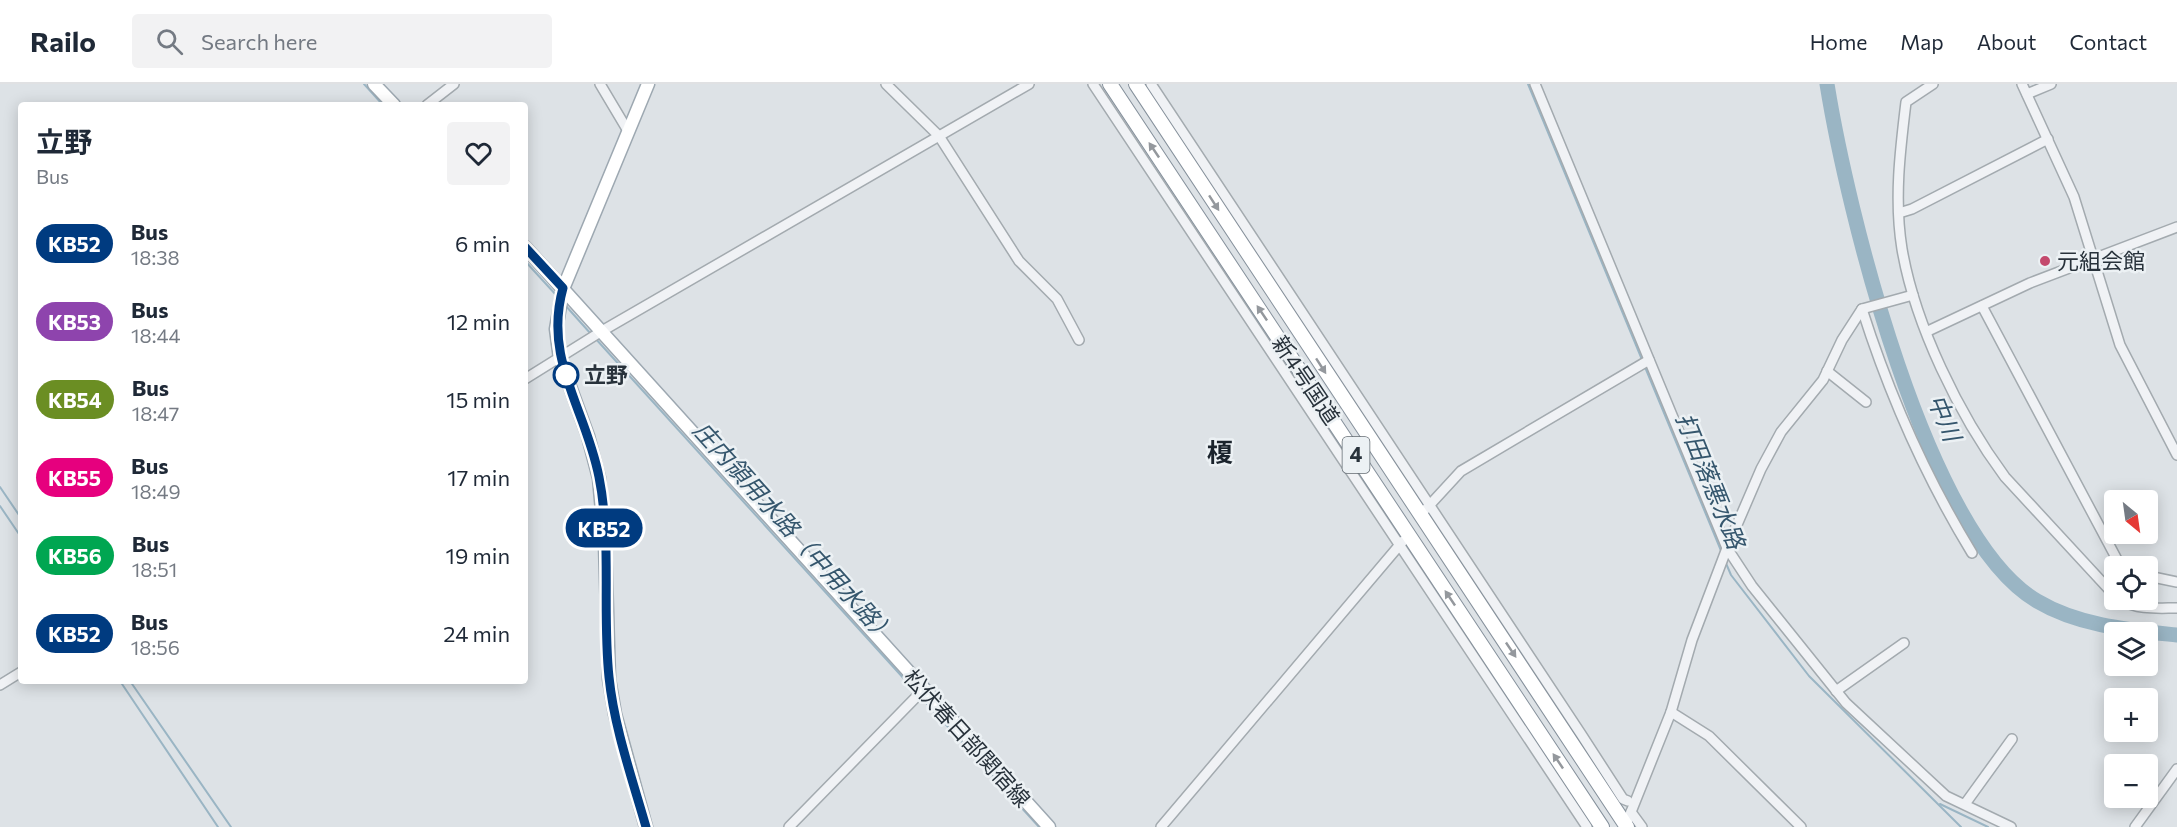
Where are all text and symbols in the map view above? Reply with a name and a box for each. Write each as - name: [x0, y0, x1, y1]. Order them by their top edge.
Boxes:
- search box: [132, 14, 552, 68]
- text: Railo: [30, 24, 96, 58]
- icon: search: [153, 25, 186, 58]
- text: Search here: [201, 28, 317, 55]
- text: Home: [1810, 29, 1867, 54]
- text: Map: [1900, 29, 1944, 54]
- text: About: [1977, 29, 2036, 54]
- text: Contact: [2069, 29, 2147, 54]
- button: heart: [447, 122, 510, 185]
- text: 立野: [36, 124, 92, 158]
- one-way arrow: [1148, 143, 1160, 159]
- text: Bus: [36, 164, 69, 188]
- one-way arrow: [1208, 195, 1219, 211]
- text: Bus: [131, 218, 168, 245]
- text: 6 min: [455, 230, 510, 257]
- text: KB52: [48, 231, 101, 256]
- text: 18:38: [131, 245, 180, 269]
- place label: 元組会館: [2057, 247, 2145, 274]
- marker: 元組会館: [2038, 254, 2052, 268]
- text: Bus: [131, 296, 168, 323]
- one-way arrow: [1256, 305, 1267, 321]
- text: 12 min: [447, 308, 510, 335]
- text: KB53: [48, 309, 101, 334]
- text: 18:44: [131, 323, 180, 347]
- street label: 新4号国道: [1267, 330, 1346, 429]
- one-way arrow: [1316, 358, 1327, 374]
- place label: 立野: [584, 361, 628, 388]
- marker: 立野: [553, 362, 579, 388]
- text: Bus: [132, 374, 169, 401]
- text: 15 min: [446, 386, 510, 413]
- text: KB54: [48, 387, 102, 412]
- water label: 中川: [1923, 390, 1969, 448]
- text: 18:47: [132, 401, 179, 425]
- water label: 打田落悪水路: [1671, 408, 1753, 554]
- water label: 庄内領用水路（中用水路）: [688, 415, 902, 649]
- district label: 榎: [1207, 436, 1233, 467]
- road number: 4: [1342, 437, 1370, 473]
- text: Bus: [131, 452, 168, 479]
- text: 17 min: [447, 464, 510, 491]
- text: KB55: [48, 465, 101, 490]
- text: 18:49: [131, 479, 181, 503]
- north arrow: [2104, 490, 2158, 544]
- map controls: [2104, 490, 2158, 808]
- line badge: KB52: [562, 508, 646, 548]
- text: KB52: [578, 516, 630, 541]
- text: Bus: [132, 530, 169, 557]
- text: 19 min: [446, 542, 510, 569]
- text: KB56: [48, 543, 102, 568]
- button: locate: [2104, 556, 2158, 610]
- text: 18:51: [132, 557, 177, 581]
- one-way arrow: [1445, 590, 1456, 606]
- text: Bus: [131, 608, 168, 635]
- text: 24 min: [443, 620, 510, 647]
- text: KB52: [48, 621, 101, 646]
- button: layers: [2104, 622, 2158, 676]
- text: 18:56: [131, 635, 180, 659]
- one-way arrow: [1505, 642, 1517, 658]
- street label: 松伏春日部関宿線: [898, 663, 1036, 812]
- button: +: [2104, 688, 2158, 742]
- one-way arrow: [1552, 753, 1564, 769]
- button: −: [2104, 754, 2158, 808]

